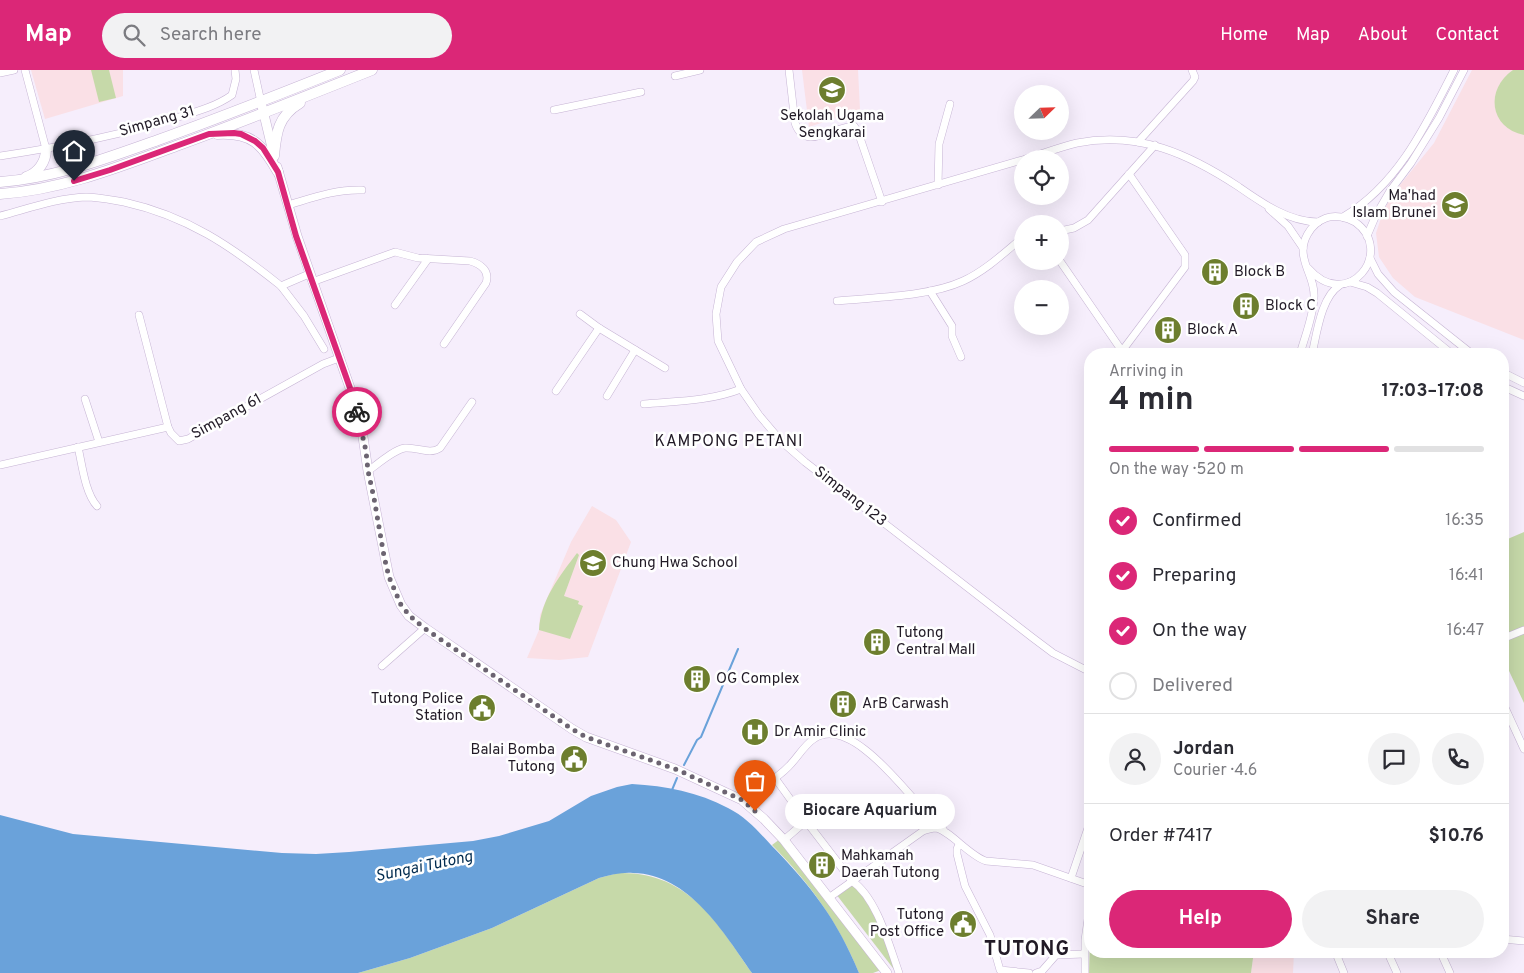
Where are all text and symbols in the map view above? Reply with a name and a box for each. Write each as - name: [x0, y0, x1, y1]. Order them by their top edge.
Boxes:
- search box: [102, 13, 452, 58]
- text: Map: [25, 20, 72, 50]
- icon: search: [120, 21, 148, 49]
- text: Search here: [160, 23, 261, 47]
- text: Home: [1220, 24, 1268, 47]
- text: Map: [1296, 24, 1330, 47]
- text: About: [1358, 24, 1407, 47]
- text: Contact: [1435, 24, 1499, 47]
- school or university icon: Sekolah Ugama Sengkarai: [817, 75, 847, 105]
- north arrow: [1014, 85, 1069, 140]
- map controls: [1014, 85, 1069, 335]
- street label: Simpang 31: [117, 102, 197, 142]
- place label: Sekolah Ugama Sengkarai: [780, 107, 884, 143]
- pin: [53, 130, 95, 181]
- icon: home: [60, 137, 88, 165]
- button: locate: [1014, 150, 1069, 205]
- place label: Ma'had Islam Brunei: [1352, 187, 1436, 223]
- school or university icon: Ma'had Islam Brunei: [1440, 190, 1470, 220]
- button: +: [1014, 215, 1069, 270]
- building icon: Block B: [1200, 257, 1230, 287]
- place label: Block B: [1234, 263, 1285, 282]
- button: −: [1014, 280, 1069, 335]
- building icon: Block C: [1231, 291, 1261, 321]
- place label: Block C: [1265, 297, 1316, 316]
- building icon: Block A: [1153, 315, 1183, 345]
- place label: Block A: [1187, 321, 1238, 340]
- text: Arriving in: [1109, 362, 1184, 382]
- text: 17:03–17:08: [1381, 379, 1484, 403]
- text: 4 min: [1109, 381, 1194, 421]
- courier: [332, 387, 382, 437]
- street label: Simpang 61: [188, 390, 266, 444]
- icon: bike: [343, 398, 371, 426]
- district label: KAMPONG PETANI: [654, 432, 804, 452]
- text: On the way · 520 m: [1109, 460, 1244, 480]
- street label: Simpang 123: [810, 463, 890, 531]
- icon: check: [1109, 507, 1137, 535]
- text: Confirmed: [1152, 509, 1242, 533]
- text: 16:35: [1445, 511, 1484, 531]
- school or university icon: Chung Hwa School: [578, 548, 608, 578]
- place label: Chung Hwa School: [612, 554, 738, 573]
- icon: check: [1109, 562, 1137, 590]
- text: Preparing: [1152, 564, 1236, 588]
- text: 16:41: [1449, 566, 1484, 586]
- icon: check: [1109, 617, 1137, 645]
- text: On the way: [1152, 619, 1247, 643]
- text: 16:47: [1447, 621, 1484, 641]
- place label: Tutong Central Mall: [896, 624, 976, 660]
- building icon: Tutong Central Mall: [862, 627, 892, 657]
- building icon: OG Complex: [682, 664, 712, 694]
- place label: OG Complex: [716, 670, 800, 689]
- text: Delivered: [1152, 674, 1233, 698]
- building icon: ArB Carwash: [828, 689, 858, 719]
- place label: Tutong Police Station: [371, 690, 463, 726]
- public building icon: Tutong Police Station: [467, 693, 497, 723]
- place label: ArB Carwash: [862, 695, 949, 714]
- hospital icon: Dr Amir Clinic: [740, 717, 770, 747]
- place label: Dr Amir Clinic: [774, 723, 866, 742]
- button: person: [1109, 733, 1161, 785]
- button: chat: [1368, 733, 1420, 785]
- button: phone: [1432, 733, 1484, 785]
- text: Jordan: [1173, 737, 1235, 761]
- place label: Balai Bomba Tutong: [470, 741, 555, 777]
- public building icon: Balai Bomba Tutong: [559, 744, 589, 774]
- pin: [734, 760, 776, 811]
- text: Courier · 4.6: [1173, 761, 1257, 781]
- icon: bag: [741, 767, 769, 795]
- callout: Biocare Aquarium: [785, 794, 955, 828]
- text: Biocare Aquarium: [803, 801, 937, 821]
- text: Order #7417: [1109, 824, 1213, 848]
- text: $10.76: [1428, 824, 1484, 848]
- water label: Sungai Tutong: [374, 847, 475, 887]
- place label: Mahkamah Daerah Tutong: [841, 847, 940, 883]
- building icon: Mahkamah Daerah Tutong: [807, 850, 837, 880]
- button: Help: [1109, 890, 1292, 948]
- button: Share: [1302, 890, 1484, 948]
- place label: Tutong Post Office: [870, 906, 944, 942]
- public building icon: Tutong Post Office: [948, 909, 978, 939]
- district label: TUTONG: [984, 937, 1070, 963]

